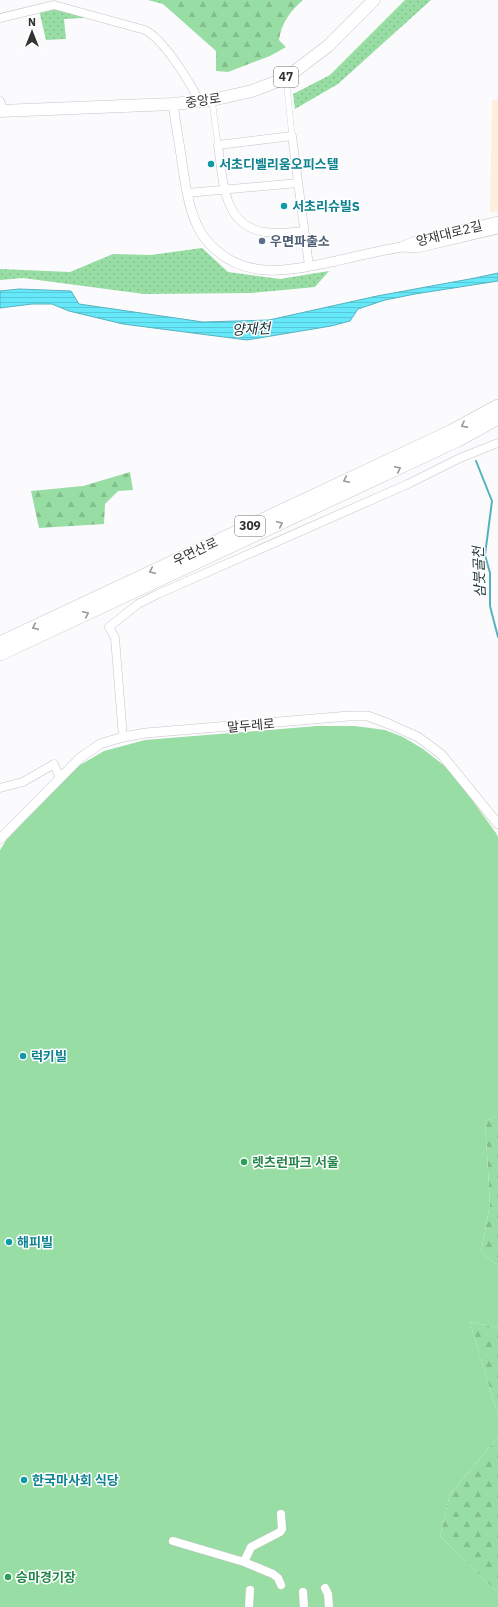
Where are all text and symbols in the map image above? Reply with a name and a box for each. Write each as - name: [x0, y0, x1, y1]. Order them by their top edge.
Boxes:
- north arrow: [12, 12, 52, 52]
- text: N: [28, 15, 36, 29]
- road number: 47: [274, 67, 298, 87]
- street label: 중앙로: [184, 90, 222, 111]
- place label: 서초디벨리움오피스텔: [219, 156, 339, 173]
- marker: 서초디벨리움오피스텔: [206, 159, 216, 169]
- place label: 서초리슈빌S: [292, 198, 360, 215]
- marker: 서초리슈빌S: [279, 201, 289, 211]
- street label: 양재대로2길: [414, 217, 484, 250]
- place label: 우면파출소: [270, 233, 330, 250]
- marker: 우면파출소: [257, 236, 267, 246]
- water label: 양재천: [231, 319, 272, 339]
- one-way arrow: [460, 420, 468, 427]
- one-way arrow: [393, 466, 401, 474]
- one-way arrow: [343, 475, 350, 483]
- road number: 309: [235, 516, 265, 536]
- one-way arrow: [276, 521, 283, 529]
- street label: 우면산로: [170, 534, 221, 569]
- water label: 삼붓골천: [469, 545, 489, 598]
- one-way arrow: [149, 566, 157, 574]
- one-way arrow: [82, 611, 89, 619]
- one-way arrow: [31, 622, 39, 630]
- street label: 말두레로: [226, 715, 276, 736]
- place label: 럭키빌: [31, 1048, 67, 1065]
- marker: 럭키빌: [18, 1051, 28, 1061]
- place label: 렛츠런파크 서울: [252, 1154, 339, 1171]
- marker: 렛츠런파크 서울: [239, 1157, 249, 1167]
- place label: 해피빌: [17, 1234, 53, 1251]
- marker: 해피빌: [4, 1237, 14, 1247]
- place label: 한국마사회 식당: [32, 1472, 119, 1489]
- marker: 한국마사회 식당: [19, 1475, 29, 1485]
- place label: 승마경기장: [16, 1569, 76, 1586]
- marker: 승마경기장: [3, 1572, 13, 1582]

